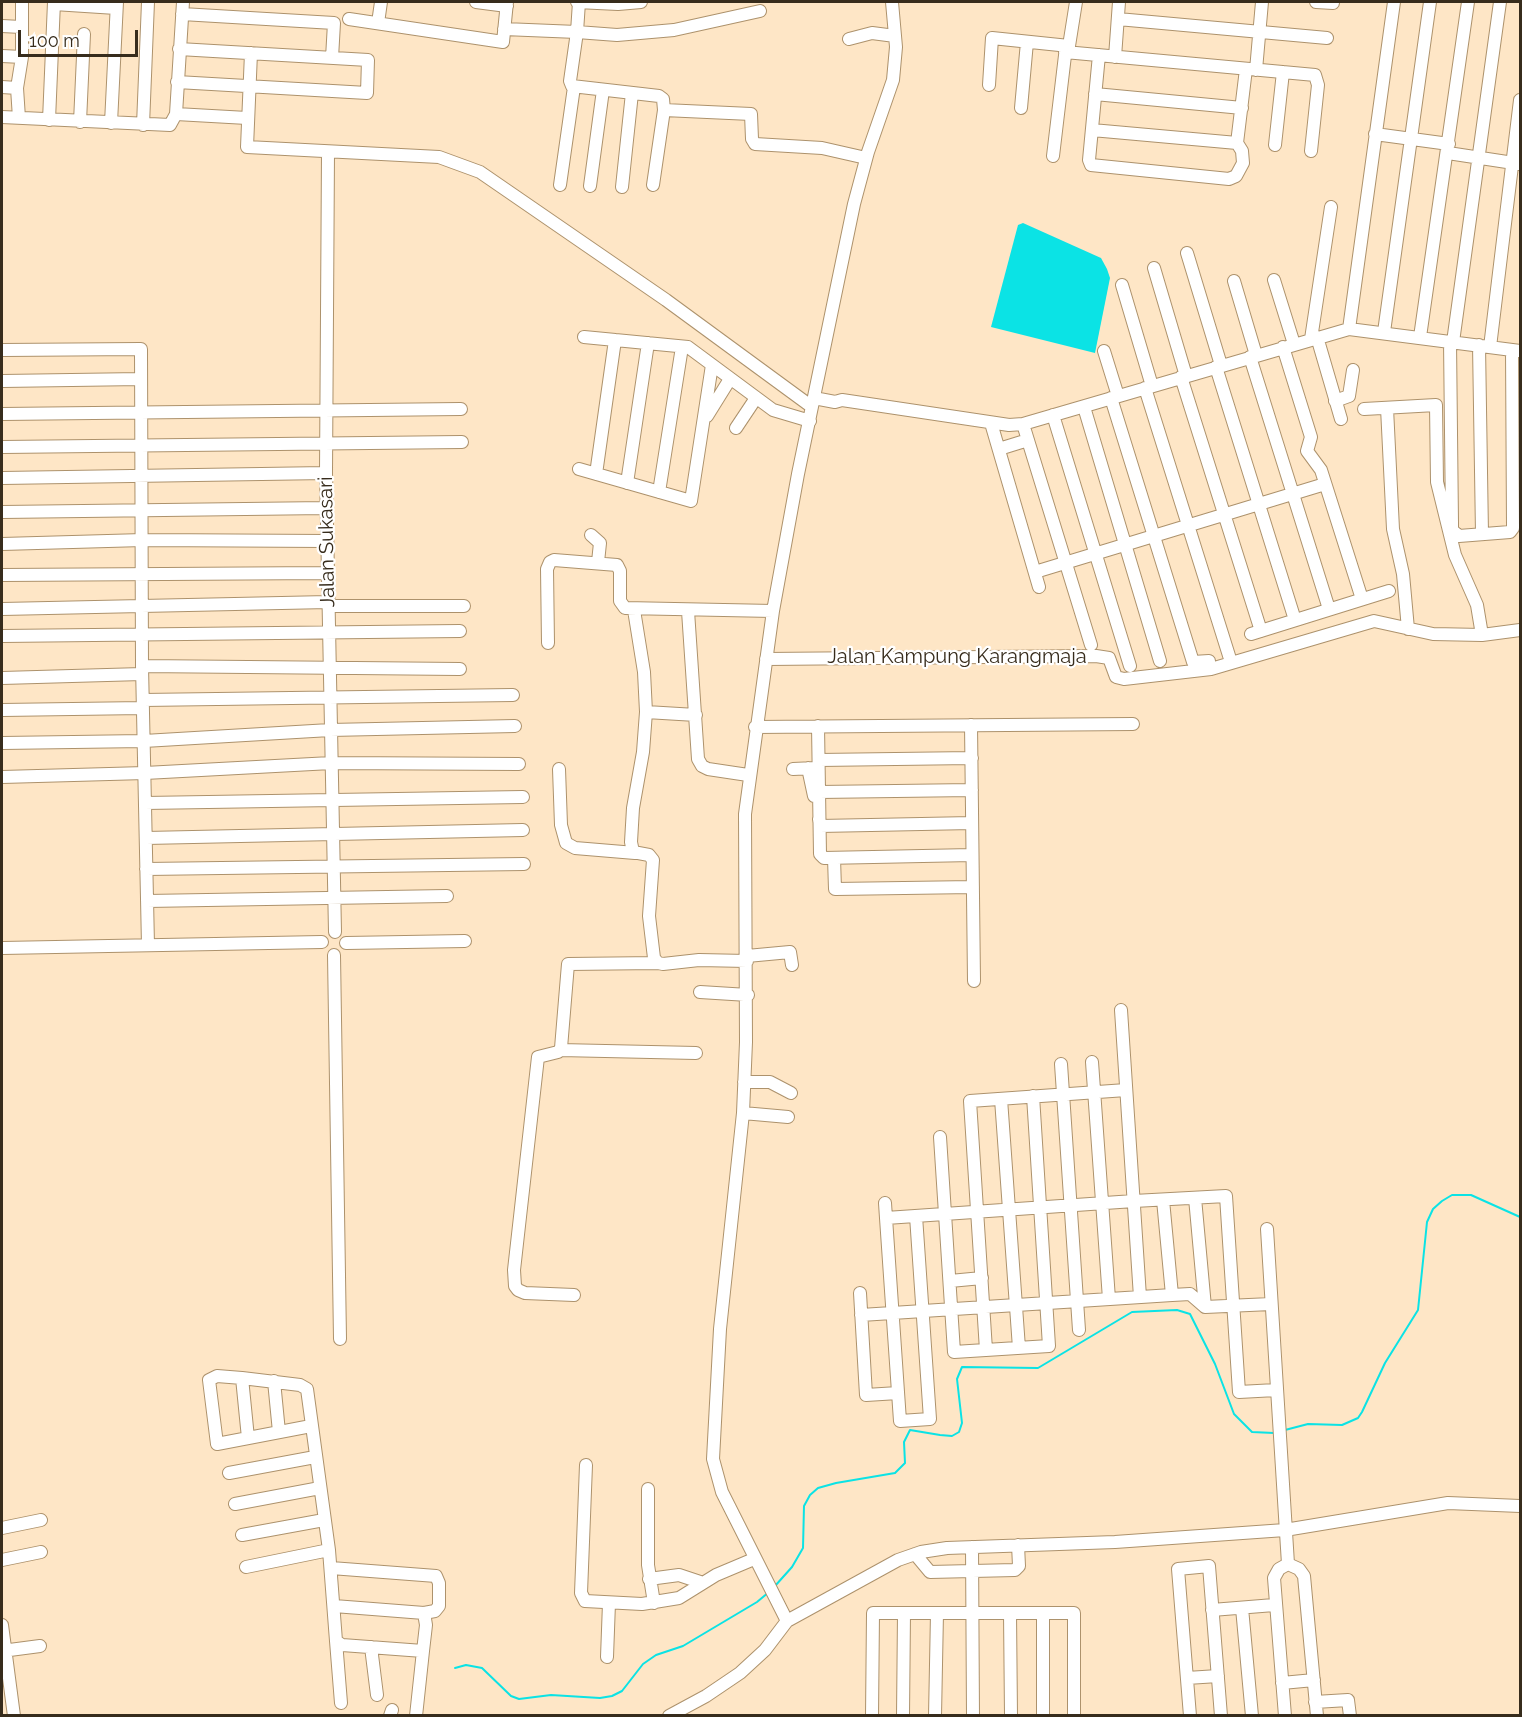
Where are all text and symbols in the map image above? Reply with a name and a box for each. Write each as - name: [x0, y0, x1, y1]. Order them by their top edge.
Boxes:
- scale bar: [21, 18, 141, 56]
- text: 100 m: [29, 30, 80, 51]
- street label: Jalan Sukasari: [314, 476, 340, 608]
- street label: Jalan Kampung Karangmaja: [827, 645, 1087, 669]

